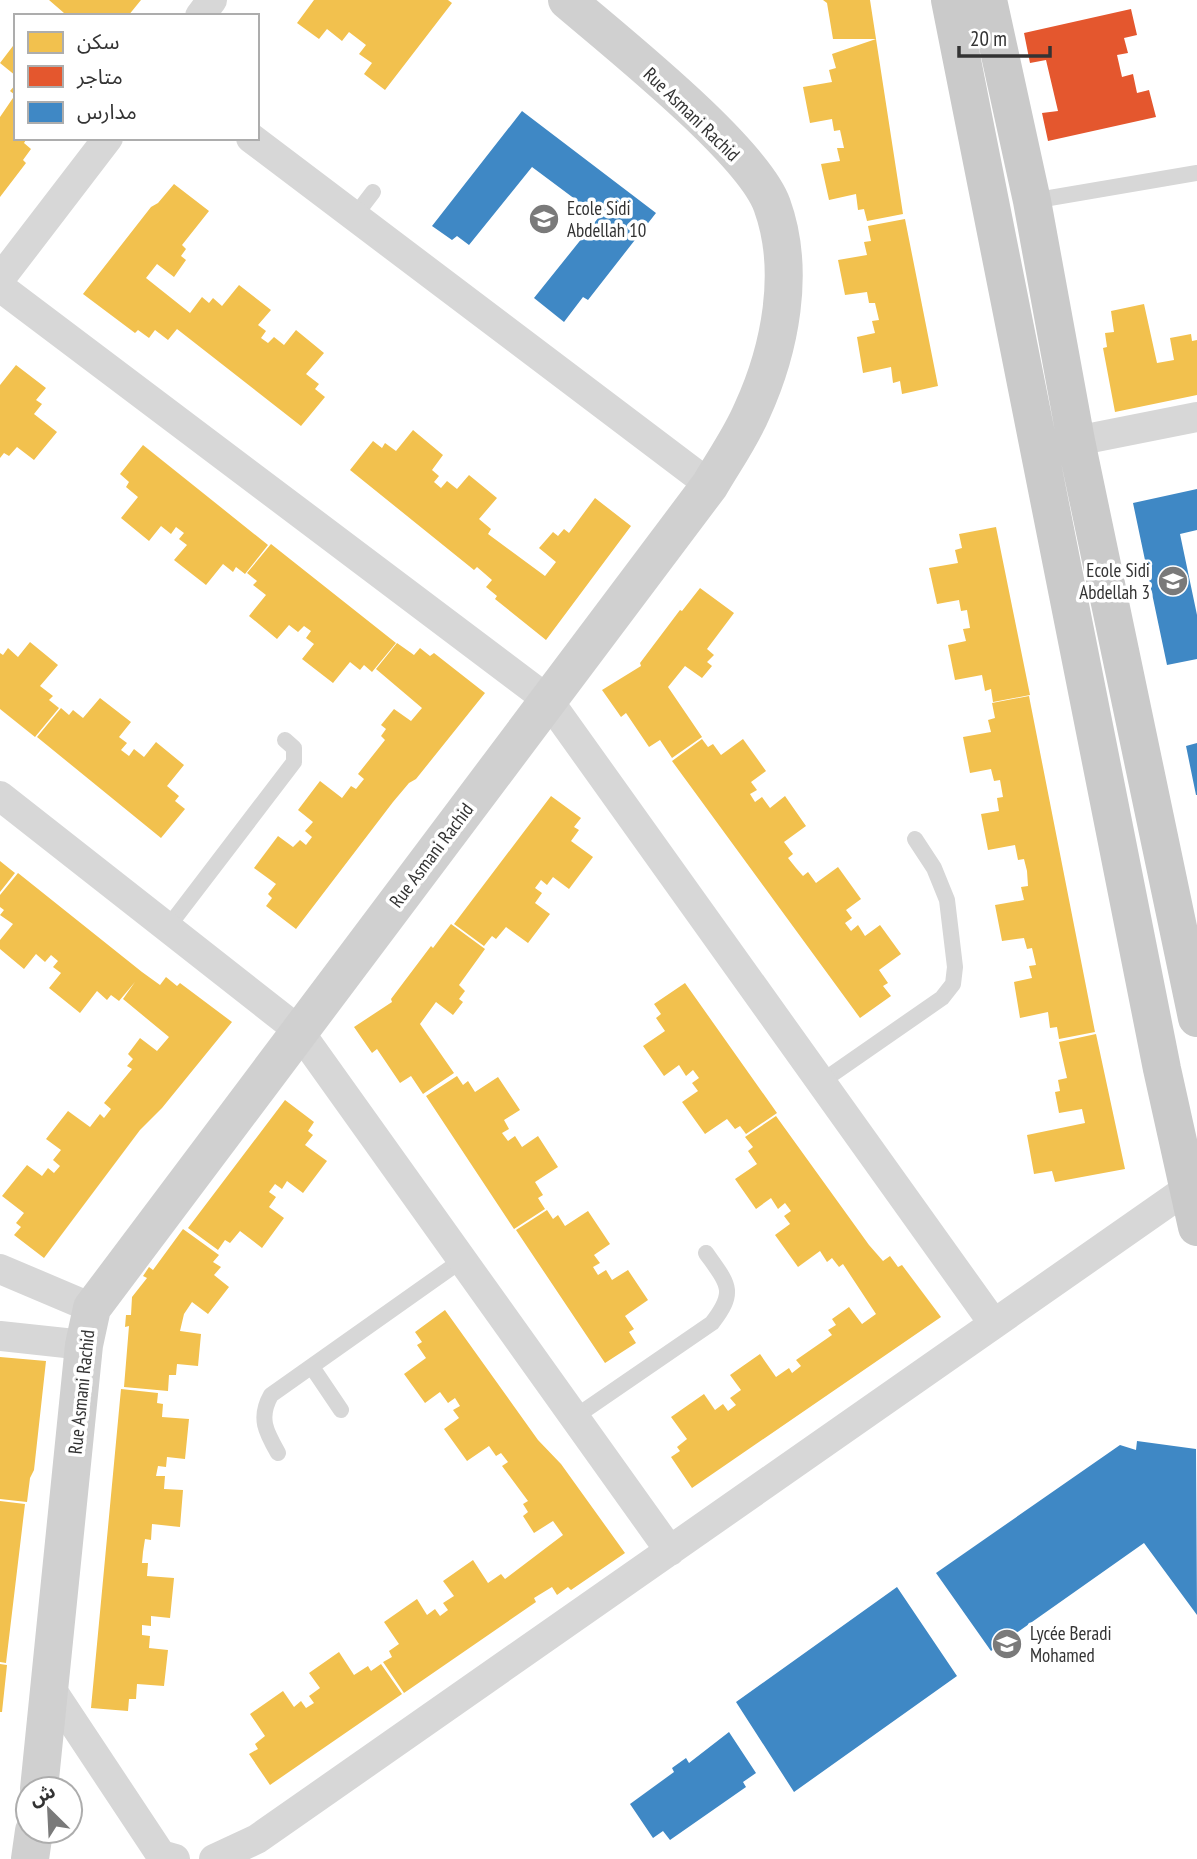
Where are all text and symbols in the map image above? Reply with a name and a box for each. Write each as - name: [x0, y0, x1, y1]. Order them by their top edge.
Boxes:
- legend: [14, 14, 259, 140]
- scale bar: [959, 14, 1050, 58]
- text: 20 m: [970, 25, 1007, 52]
- text: سكن: [77, 28, 119, 55]
- street label: Rue Asmani Rachid: [639, 62, 745, 166]
- text: متاجر: [76, 63, 123, 90]
- text: مدارس: [77, 98, 137, 125]
- place label: Ecole Sidi Abdellah 10: [567, 196, 646, 242]
- school or university icon: Ecole Sidi Abdellah 10: [527, 202, 561, 236]
- place label: Ecole Sidi Abdellah 3: [1079, 558, 1150, 604]
- school or university icon: Ecole Sidi Abdellah 3: [1156, 564, 1190, 598]
- street label: Rue Asmani Rachid: [384, 798, 478, 912]
- street label: Rue Asmani Rachid: [63, 1329, 99, 1455]
- place label: Lycée Beradi Mohamed: [1030, 1621, 1112, 1667]
- school or university icon: Lycée Beradi Mohamed: [990, 1627, 1024, 1661]
- north arrow: [14, 1775, 84, 1845]
- text: ش: [25, 1778, 59, 1811]

